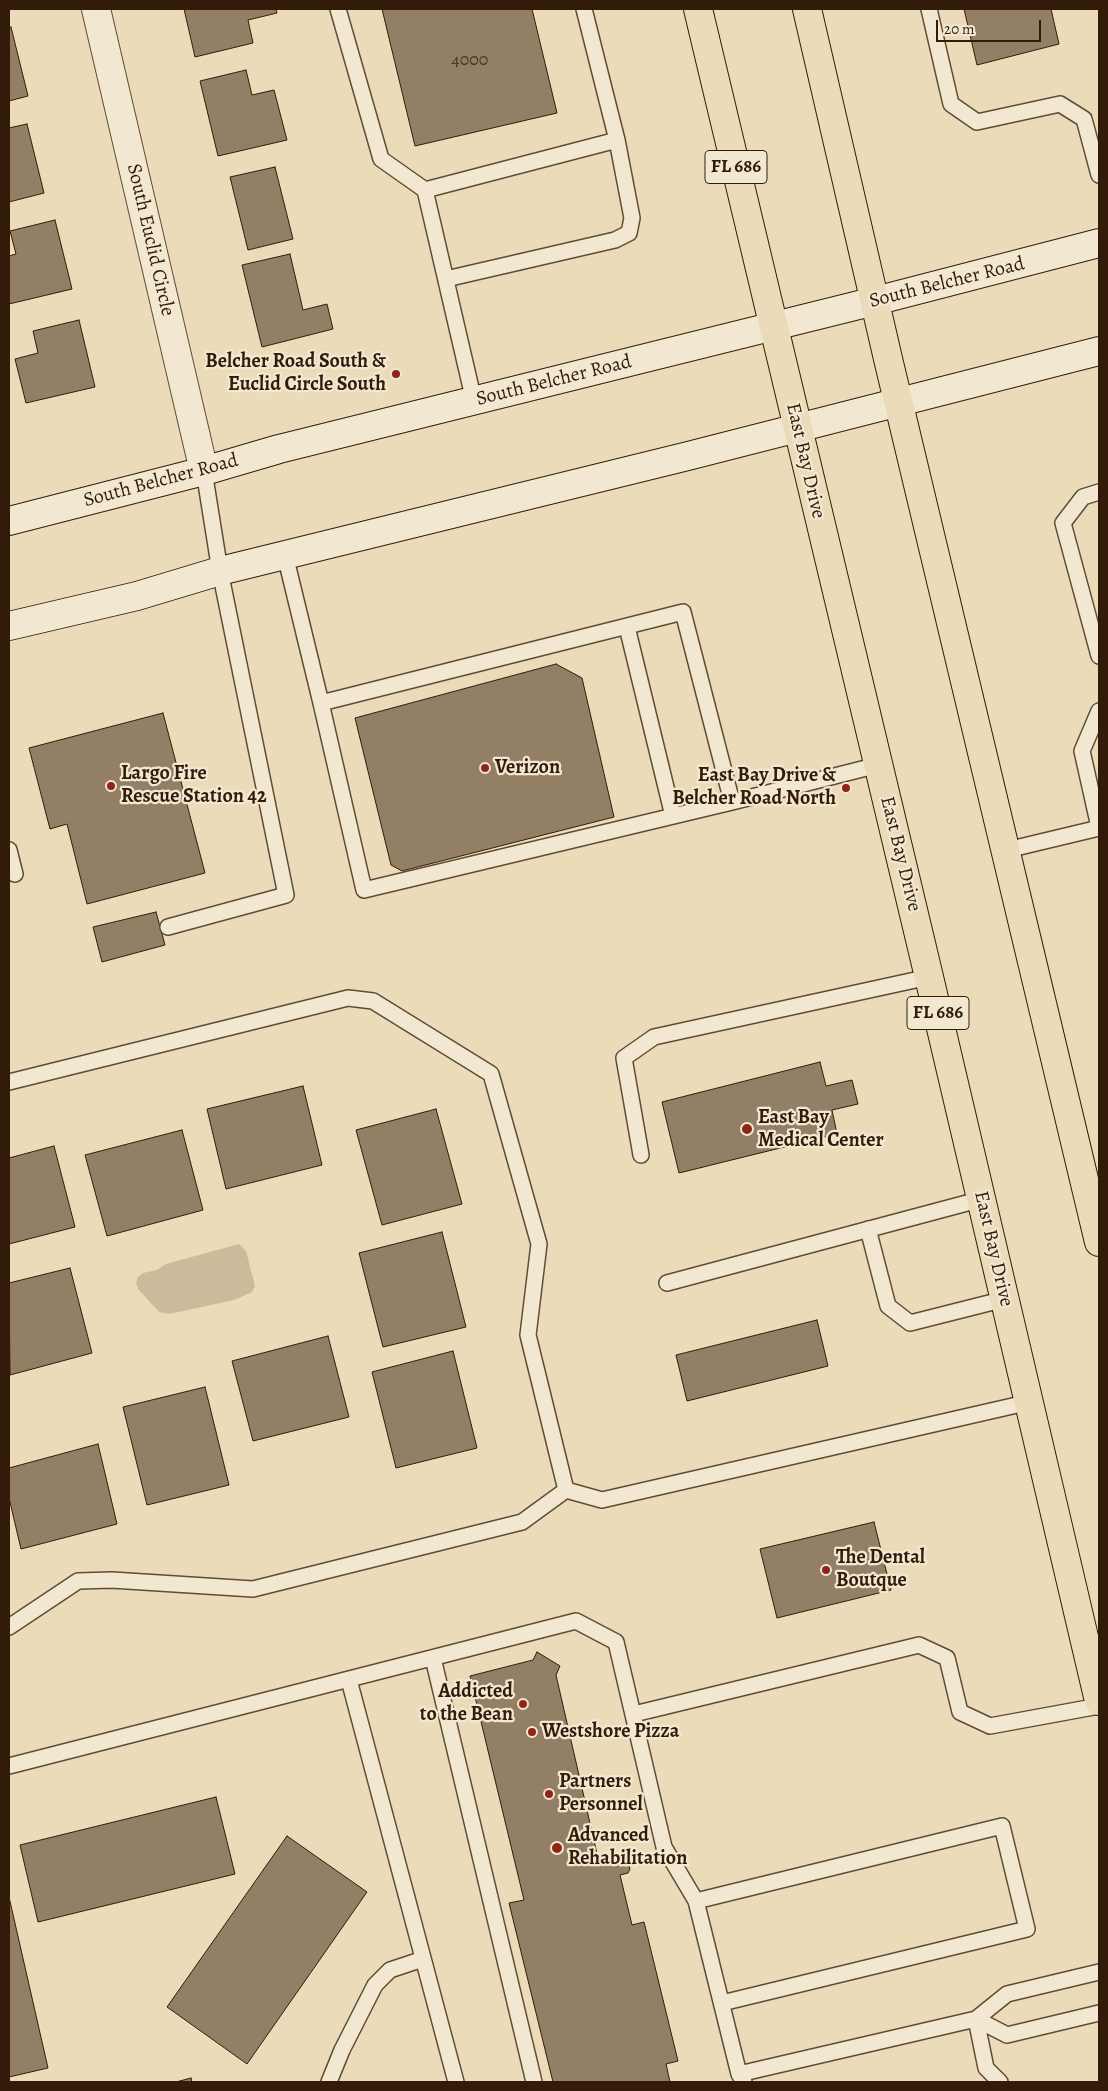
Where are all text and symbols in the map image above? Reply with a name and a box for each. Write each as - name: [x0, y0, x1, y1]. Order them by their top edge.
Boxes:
- scale bar: [938, 10, 1043, 42]
- text: 20 m: [944, 19, 975, 39]
- house number: 4000: [452, 50, 488, 72]
- road number: FL 686: [705, 150, 767, 183]
- street label: South Euclid Circle: [121, 161, 179, 319]
- street label: South Belcher Road: [867, 252, 1027, 314]
- place label: Belcher Road South & Euclid Circle South: [205, 350, 386, 397]
- street label: South Belcher Road: [474, 350, 634, 412]
- marker: Belcher Road South & Euclid Circle South: [390, 368, 402, 380]
- street label: East Bay Drive: [780, 401, 830, 521]
- street label: South Belcher Road: [81, 449, 241, 513]
- place label: Verizon: [495, 756, 560, 780]
- place label: Largo Fire Rescue Station 42: [121, 762, 267, 809]
- marker: Verizon: [479, 762, 491, 774]
- place label: East Bay Drive & Belcher Road North: [672, 764, 836, 811]
- marker: Largo Fire Rescue Station 42: [105, 780, 117, 792]
- marker: East Bay Drive & Belcher Road North: [840, 782, 852, 794]
- street label: East Bay Drive: [874, 794, 926, 914]
- road number: FL 686: [907, 996, 969, 1030]
- place label: East Bay Medical Center: [758, 1106, 884, 1153]
- marker: East Bay Medical Center: [740, 1122, 754, 1136]
- street label: East Bay Drive: [968, 1189, 1018, 1309]
- place label: The Dental Boutque: [836, 1546, 925, 1593]
- marker: The Dental Boutque: [820, 1564, 832, 1576]
- place label: Addicted to the Bean: [420, 1680, 513, 1727]
- marker: Addicted to the Bean: [517, 1698, 529, 1710]
- place label: Westshore Pizza: [542, 1720, 679, 1744]
- marker: Westshore Pizza: [526, 1726, 538, 1738]
- place label: Partners Personnel: [559, 1770, 643, 1817]
- marker: Partners Personnel: [543, 1788, 555, 1800]
- place label: Advanced Rehabilitation: [568, 1824, 687, 1871]
- marker: Advanced Rehabilitation: [550, 1841, 564, 1855]

